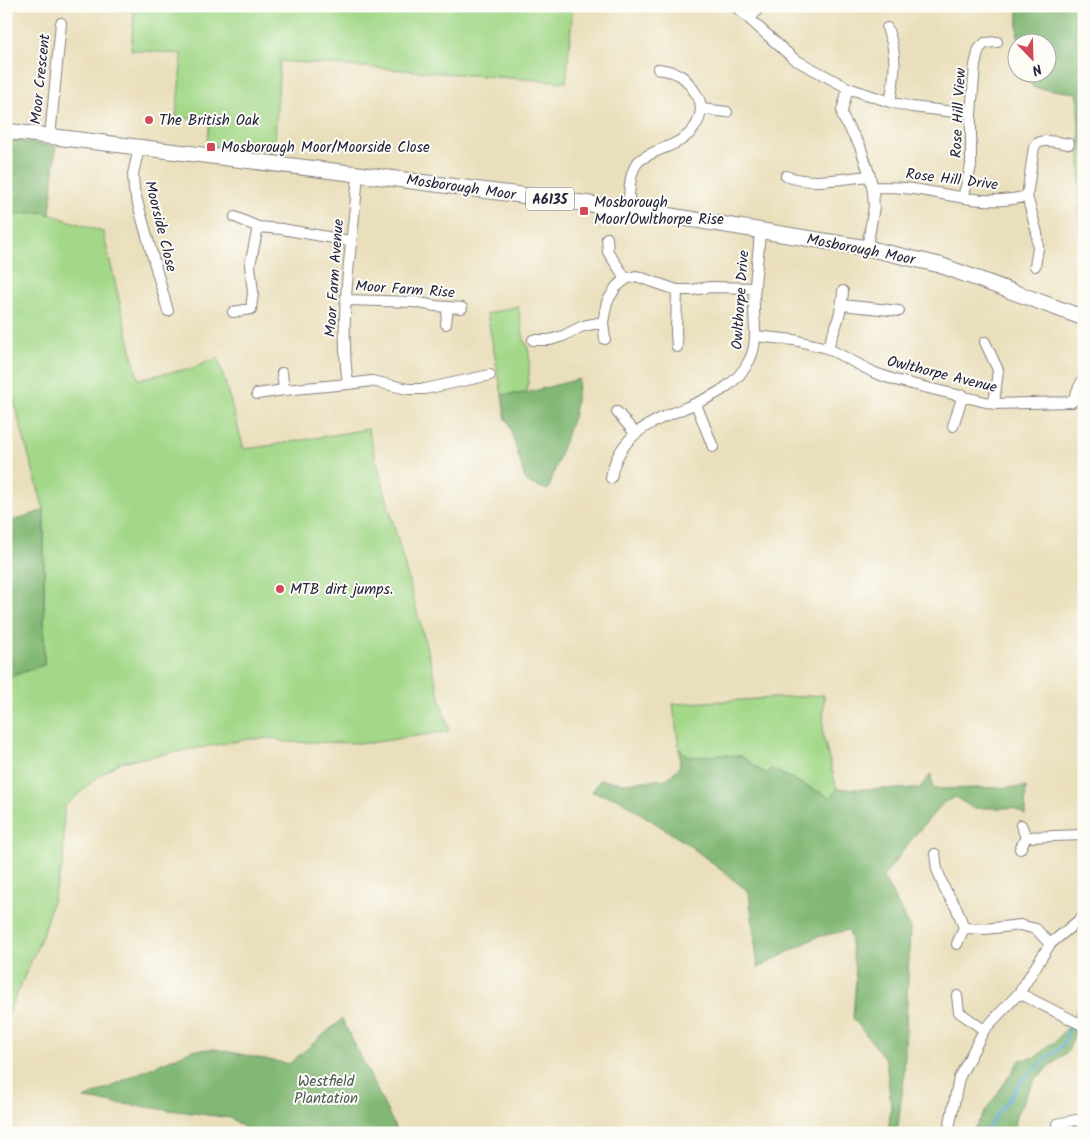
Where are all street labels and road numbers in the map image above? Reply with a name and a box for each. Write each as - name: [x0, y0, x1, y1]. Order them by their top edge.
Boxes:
- street label: Moor Crescent: [24, 33, 58, 125]
- street label: Rose Hill View: [945, 67, 973, 159]
- street label: Rose Hill Drive: [904, 162, 1000, 198]
- street label: Mosborough Moor: [405, 168, 518, 208]
- street label: Moorside Close: [137, 178, 183, 275]
- road number: A6135: [526, 188, 574, 210]
- street label: Moor Farm Avenue: [319, 218, 351, 338]
- street label: Mosborough Moor: [804, 228, 918, 272]
- street label: Owlthorpe Drive: [726, 249, 756, 351]
- street label: Moor Farm Rise: [354, 275, 456, 305]
- street label: Owlthorpe Avenue: [884, 350, 1000, 400]

